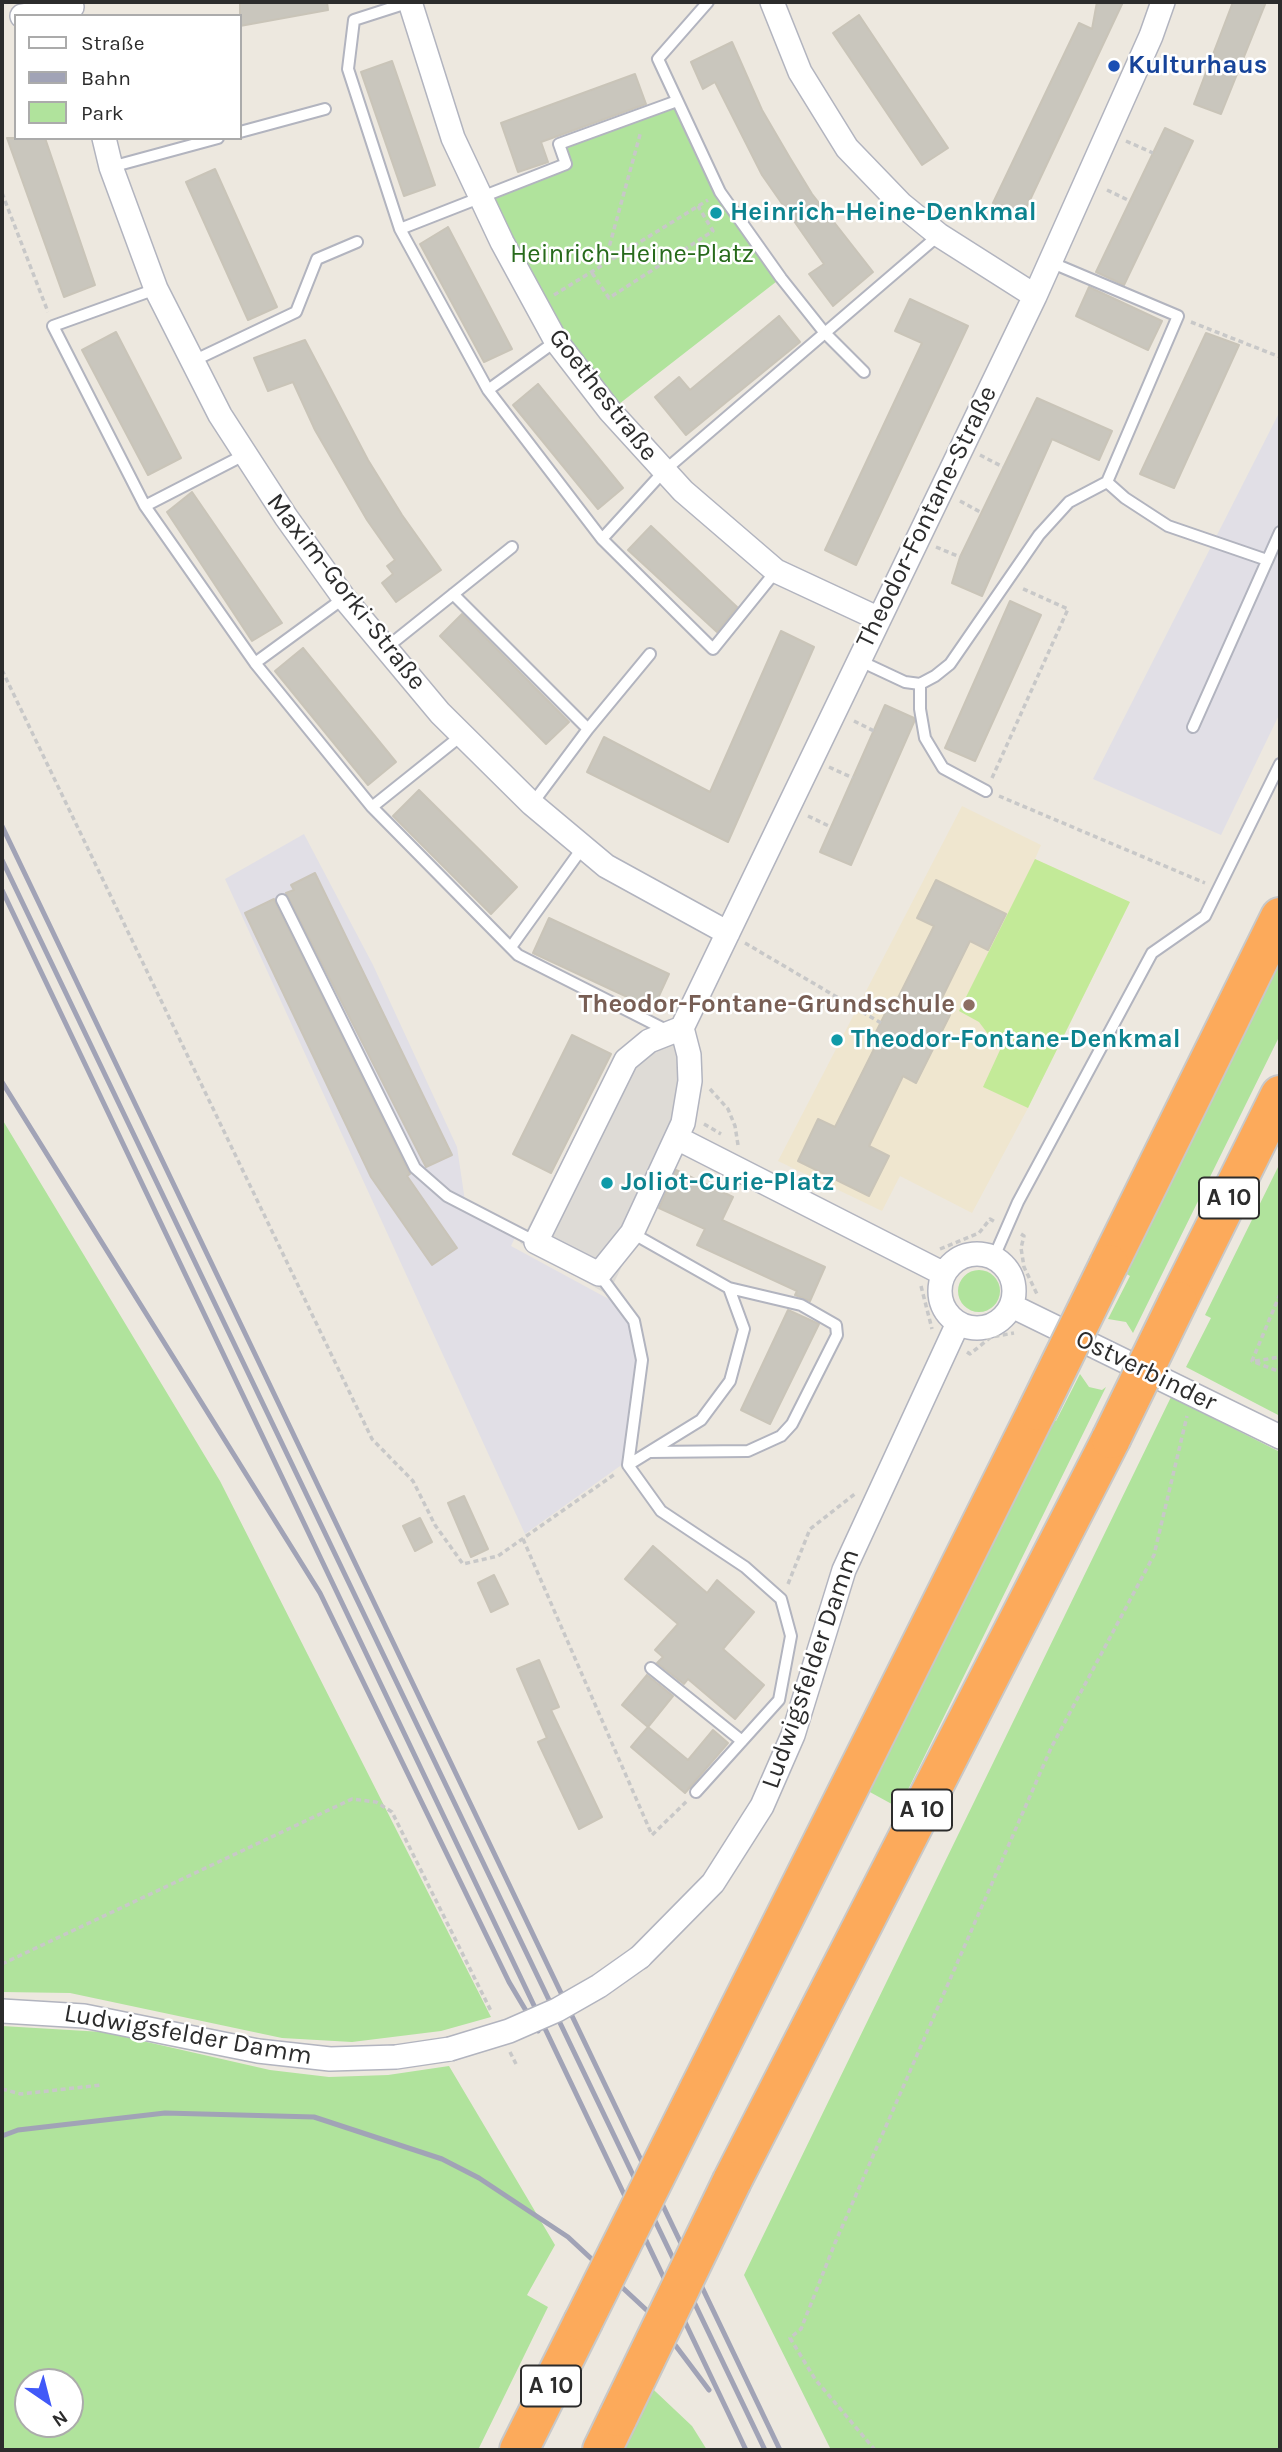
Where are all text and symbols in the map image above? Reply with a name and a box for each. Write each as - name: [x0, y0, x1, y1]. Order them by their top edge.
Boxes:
- legend: [14, 14, 242, 140]
- text: Straße: [81, 31, 144, 55]
- place label: Kulturhaus: [1128, 50, 1267, 82]
- marker: Kulturhaus: [1106, 58, 1122, 74]
- text: Bahn: [81, 66, 131, 90]
- text: Park: [81, 101, 124, 125]
- place label: Heinrich-Heine-Denkmal: [730, 197, 1037, 229]
- marker: Heinrich-Heine-Denkmal: [708, 205, 724, 221]
- park label: Heinrich-Heine-Platz: [510, 239, 754, 271]
- street label: Goethestraße: [542, 323, 664, 467]
- street label: Theodor-Fontane-Straße: [850, 381, 1004, 653]
- street label: Maxim-Gorki-Straße: [260, 487, 432, 697]
- place label: Theodor-Fontane-Grundschule: [578, 989, 955, 1021]
- marker: Theodor-Fontane-Grundschule: [961, 997, 977, 1013]
- place label: Theodor-Fontane-Denkmal: [851, 1024, 1181, 1056]
- marker: Theodor-Fontane-Denkmal: [829, 1032, 845, 1048]
- place label: Joliot-Curie-Platz: [621, 1167, 835, 1199]
- marker: Joliot-Curie-Platz: [599, 1175, 615, 1191]
- road number: A 10: [1199, 1178, 1259, 1218]
- street label: Ostverbinder: [1070, 1323, 1222, 1419]
- street label: Ludwigsfelder Damm: [755, 1545, 867, 1793]
- road number: A 10: [892, 1790, 952, 1830]
- street label: Ludwigsfelder Damm: [61, 1998, 315, 2072]
- road number: A 10: [521, 2365, 581, 2406]
- north arrow: [14, 2368, 84, 2438]
- text: N: [48, 2406, 72, 2431]

